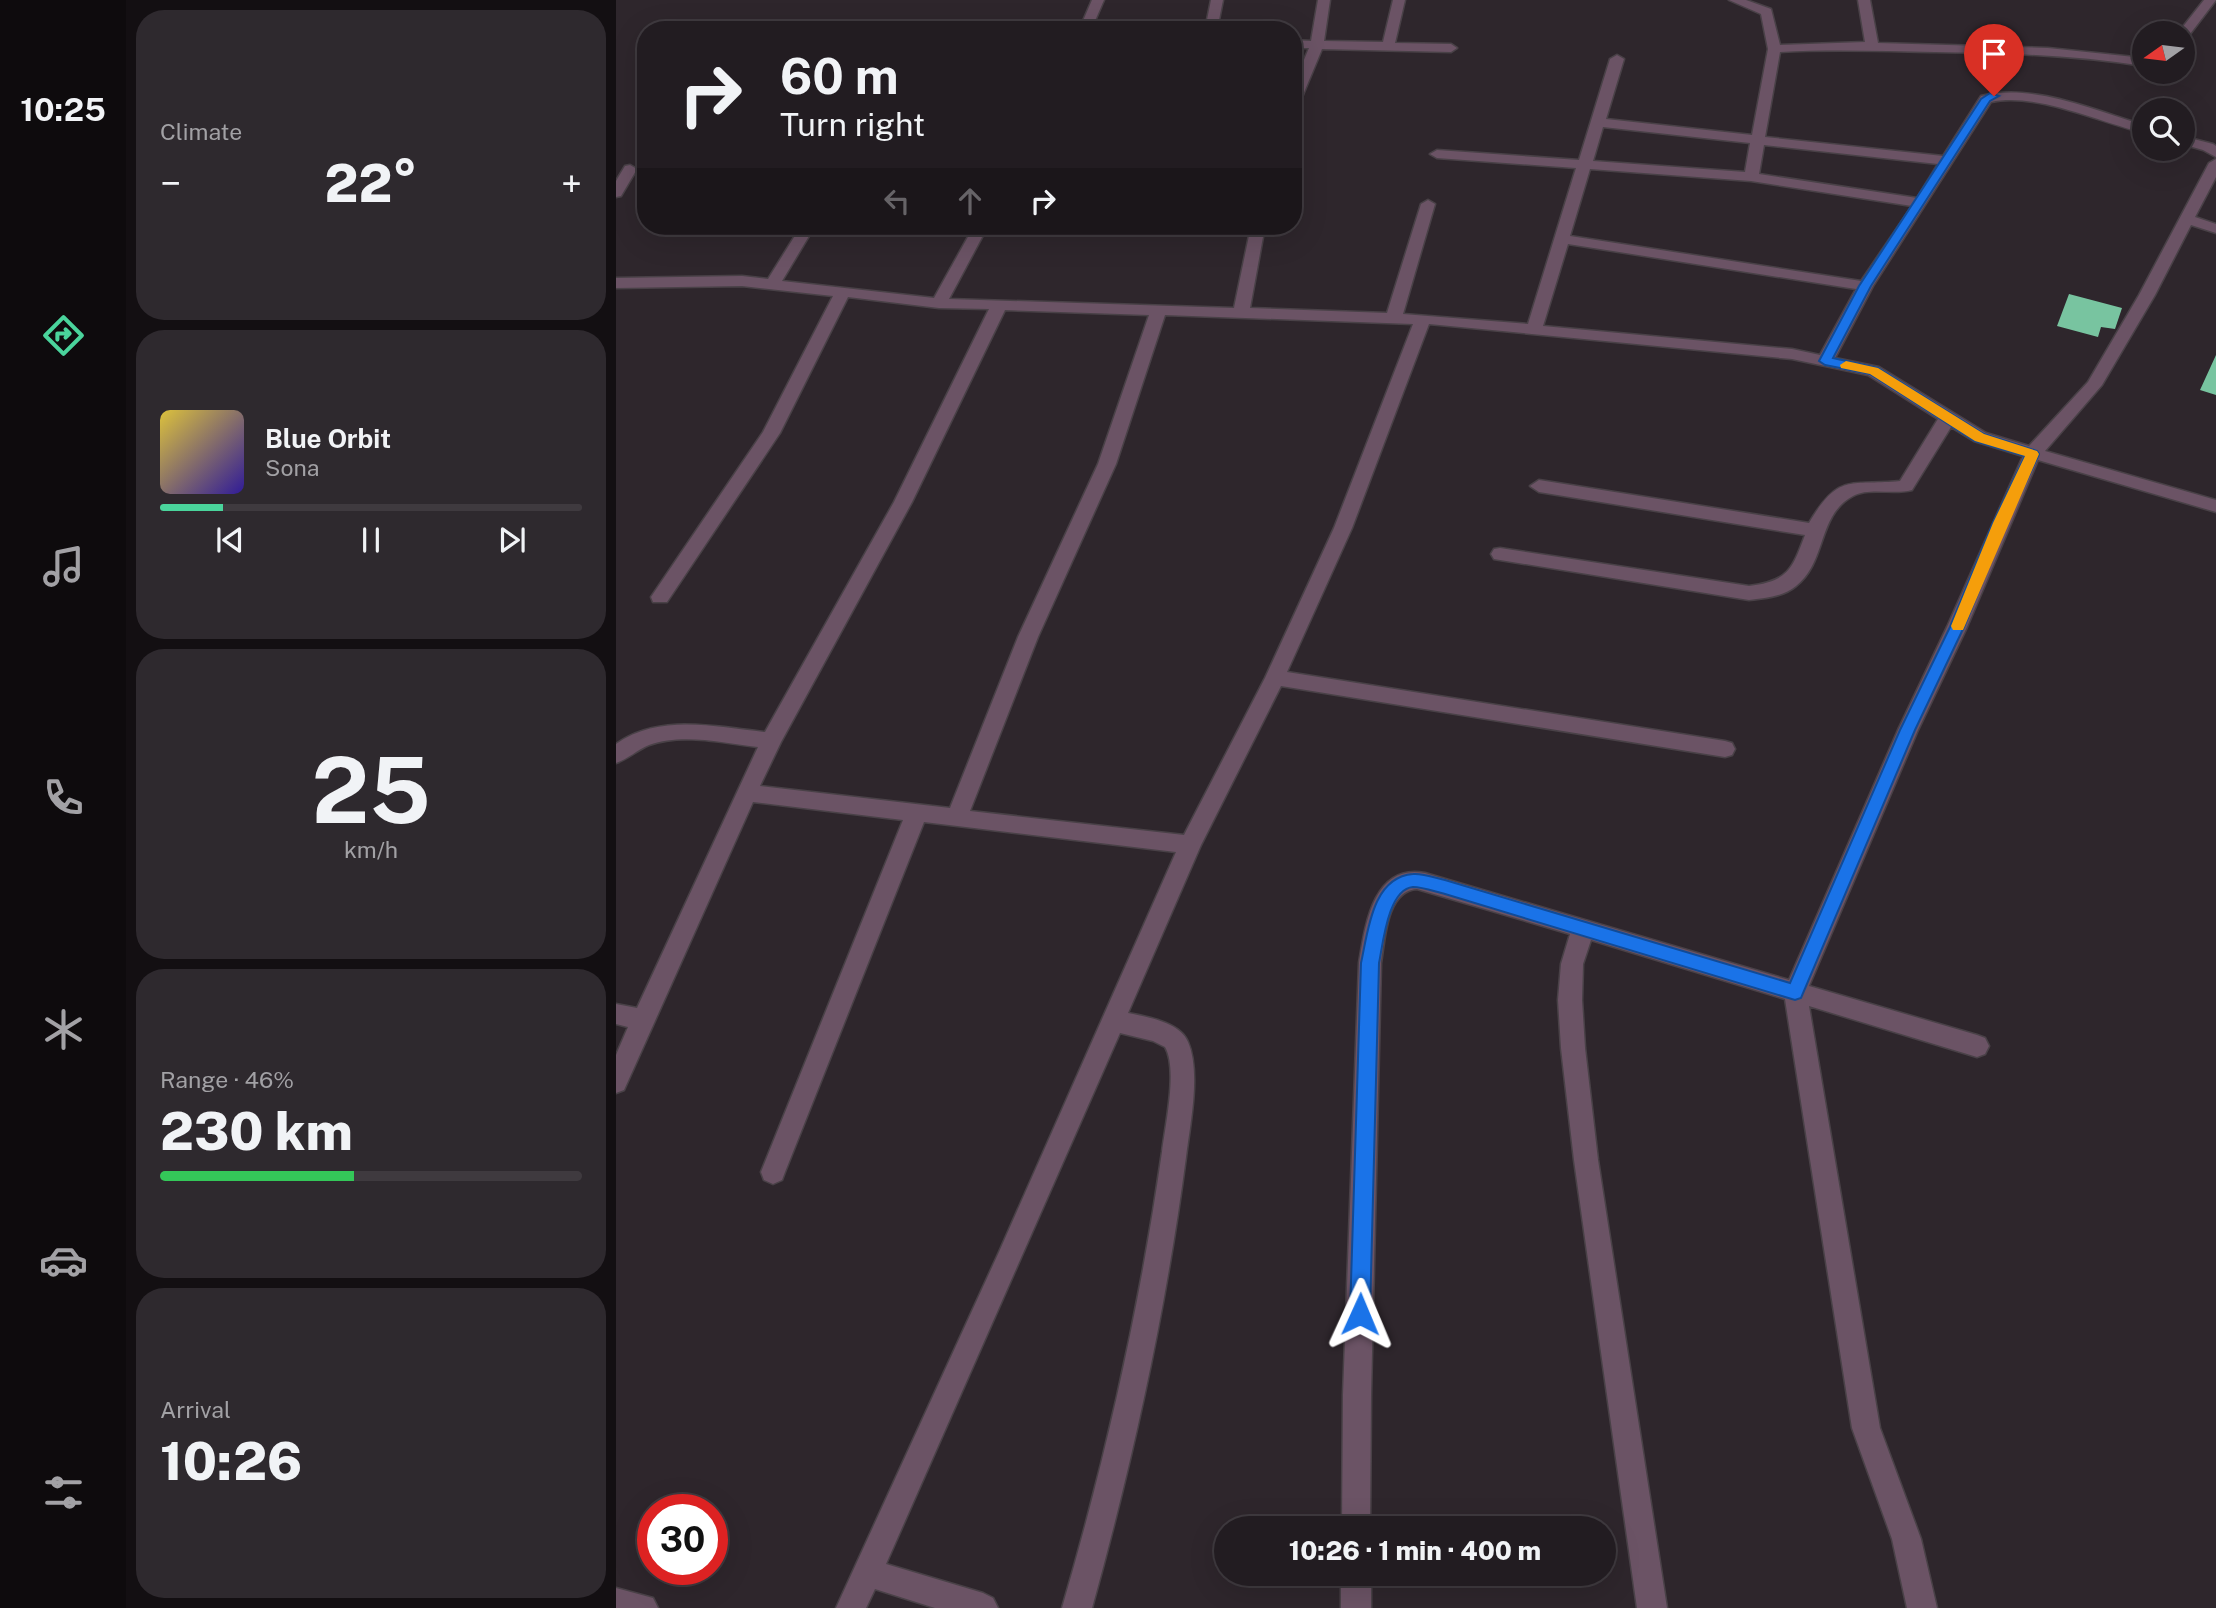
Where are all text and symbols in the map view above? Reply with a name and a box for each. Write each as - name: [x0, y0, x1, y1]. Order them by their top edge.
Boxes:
- north arrow: [2132, 21, 2194, 84]
- map controls: [2132, 21, 2195, 161]
- pin: [1964, 24, 2024, 96]
- icon: arrive: [1975, 35, 2013, 73]
- text: 60 m: [780, 47, 899, 105]
- icon: right: [665, 49, 756, 140]
- text: 10:25: [20, 91, 106, 128]
- button: search: [2132, 98, 2195, 161]
- text: Turn right: [780, 106, 925, 143]
- text: Climate: [160, 118, 242, 145]
- text: 22°: [325, 153, 417, 214]
- text: −: [160, 161, 181, 206]
- text: +: [561, 161, 582, 206]
- icon: left: [878, 182, 916, 220]
- icon: ahead: [951, 182, 989, 220]
- icon: right: [1024, 182, 1062, 220]
- icon: directions: [39, 311, 88, 360]
- text: Blue Orbit: [265, 423, 391, 454]
- text: Sona: [265, 454, 319, 481]
- icon: previous: [211, 521, 249, 559]
- icon: pause: [352, 521, 390, 559]
- icon: next: [493, 521, 531, 559]
- icon: music: [39, 542, 88, 591]
- text: 25: [311, 737, 431, 843]
- icon: phone: [39, 773, 88, 822]
- text: km/h: [344, 836, 398, 863]
- icon: climate: [39, 1005, 88, 1054]
- text: Range · 46%: [160, 1066, 294, 1093]
- text: 230 km: [160, 1101, 353, 1162]
- icon: car: [39, 1236, 88, 1285]
- position arrow: [1323, 1277, 1397, 1351]
- text: Arrival: [160, 1396, 231, 1423]
- text: 10:26: [160, 1431, 302, 1492]
- icon: filters: [39, 1468, 88, 1517]
- speed limit sign: 30: [637, 1494, 728, 1585]
- text: 10:26 · 1 min · 400 m: [1289, 1535, 1541, 1566]

